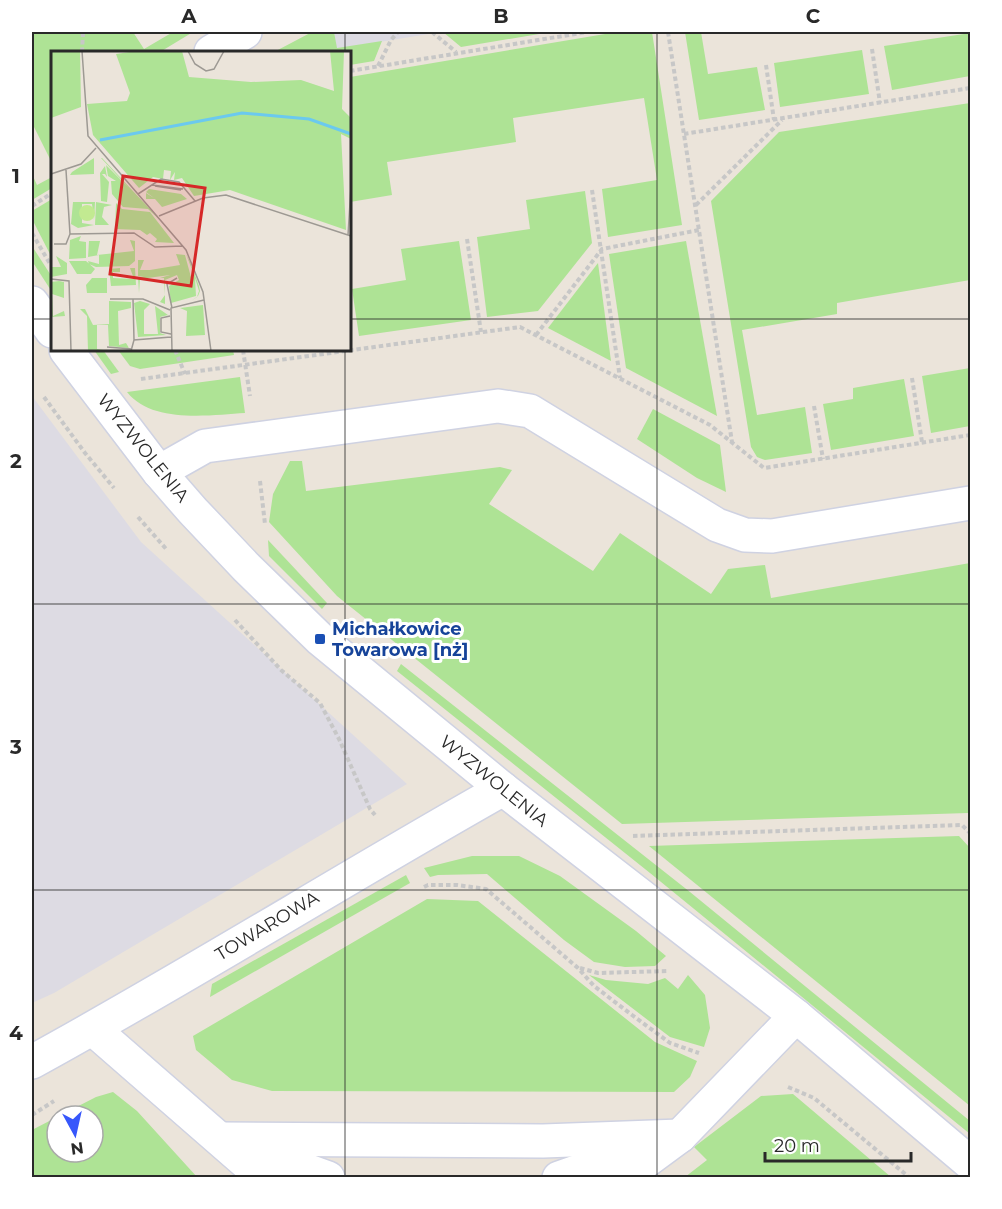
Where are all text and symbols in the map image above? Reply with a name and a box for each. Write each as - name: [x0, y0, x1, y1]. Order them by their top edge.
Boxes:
- text: A: [180, 4, 197, 28]
- text: B: [493, 4, 509, 28]
- text: C: [806, 4, 821, 28]
- inset map: [51, 51, 351, 351]
- text: 1: [12, 164, 20, 188]
- street label: WYZWOLENIA: [93, 389, 194, 507]
- text: 2: [10, 449, 22, 473]
- place label: Michałkowice Towarowa [nż]: [332, 618, 469, 661]
- marker: Michałkowice Towarowa [nż]: [313, 632, 327, 646]
- street label: WYZWOLENIA: [435, 731, 553, 832]
- text: 3: [9, 735, 22, 759]
- street label: TOWAROWA: [211, 886, 323, 966]
- text: 4: [9, 1021, 23, 1045]
- north arrow: [45, 1104, 105, 1164]
- scale bar: [765, 1125, 910, 1163]
- text: 20 m: [774, 1135, 820, 1157]
- text: N: [69, 1138, 85, 1159]

